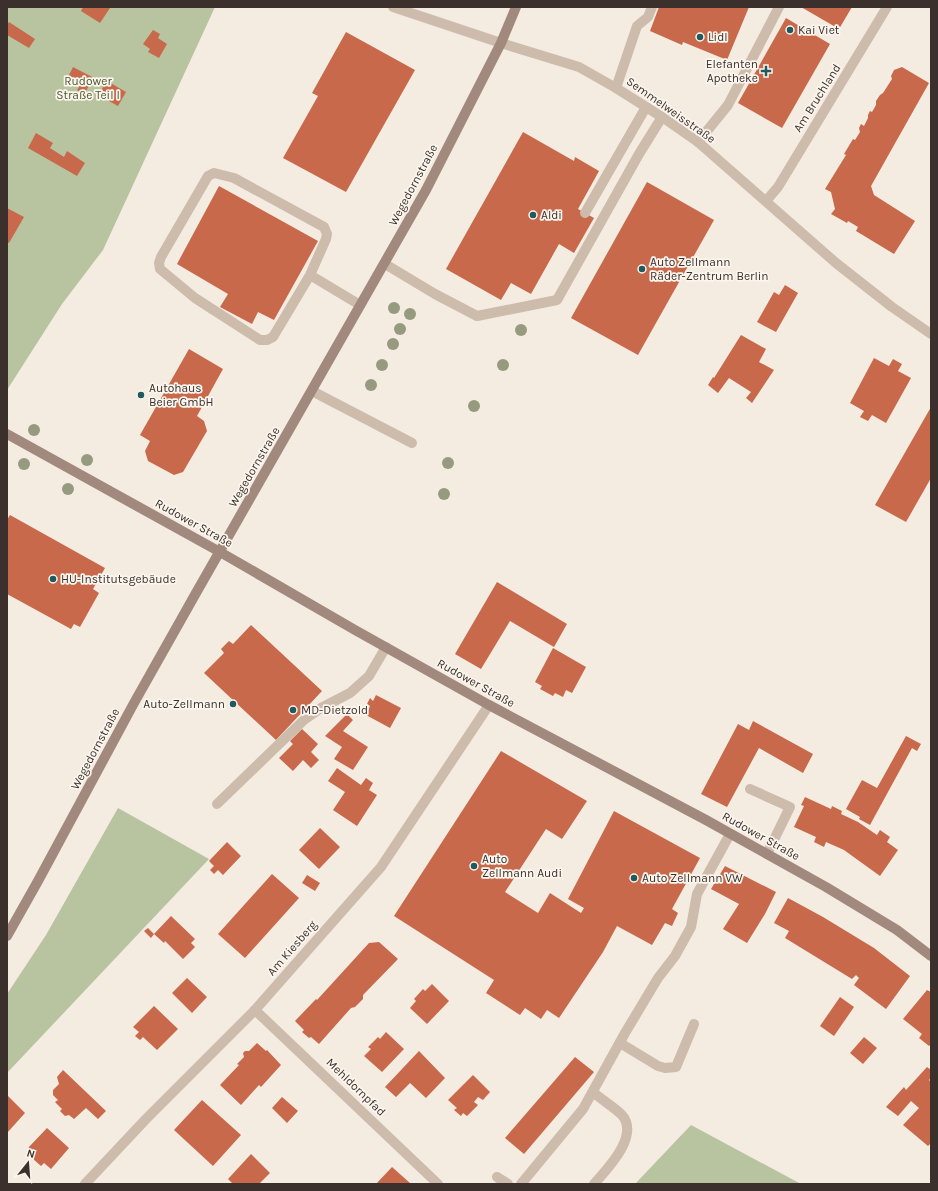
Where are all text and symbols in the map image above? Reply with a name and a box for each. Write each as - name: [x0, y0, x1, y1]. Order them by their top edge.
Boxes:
- place label: Kai Viet: [798, 23, 840, 37]
- marker: Kai Viet: [785, 25, 795, 35]
- place label: Lidl: [708, 30, 728, 44]
- marker: Lidl: [695, 32, 705, 42]
- place label: Elefanten Apotheke: [706, 57, 758, 85]
- street label: Am Bruchland: [790, 61, 844, 135]
- marker: Elefanten Apotheke: [761, 66, 771, 76]
- park label: Rudower Straße Teil I: [56, 74, 120, 102]
- street label: Semmelweisstraße: [624, 74, 718, 146]
- street label: Wegedornstraße: [386, 142, 440, 228]
- place label: Aldi: [541, 208, 562, 222]
- marker: Aldi: [528, 210, 538, 220]
- place label: Auto Zellmann Räder-Zentrum Berlin: [650, 255, 769, 283]
- marker: Auto Zellmann Räder-Zentrum Berlin: [637, 264, 647, 274]
- place label: Autohaus Beier GmbH: [149, 381, 214, 409]
- marker: Autohaus Beier GmbH: [136, 390, 146, 400]
- street label: Wegedornstraße: [225, 425, 283, 509]
- street label: Rudower Straße: [153, 496, 235, 550]
- place label: HU-Institutsgebäude: [61, 572, 176, 586]
- marker: HU-Institutsgebäude: [48, 574, 58, 584]
- street label: Rudower Straße: [435, 656, 517, 710]
- place label: Auto-Zellmann: [143, 697, 225, 711]
- marker: Auto-Zellmann: [228, 699, 238, 709]
- place label: MD-Dietzold: [301, 703, 368, 717]
- marker: MD-Dietzold: [288, 705, 298, 715]
- street label: Wegedornstraße: [68, 706, 122, 792]
- street label: Rudower Straße: [720, 809, 802, 863]
- place label: Auto Zellmann Audi: [482, 852, 562, 880]
- marker: Auto Zellmann Audi: [469, 861, 479, 871]
- place label: Auto Zellmann VW: [642, 871, 743, 885]
- marker: Auto Zellmann VW: [629, 873, 639, 883]
- street label: Am Kiesberg: [264, 917, 320, 978]
- street label: Mehldornpfad: [323, 1055, 389, 1119]
- north arrow: [8, 1143, 48, 1183]
- text: N: [25, 1147, 36, 1161]

